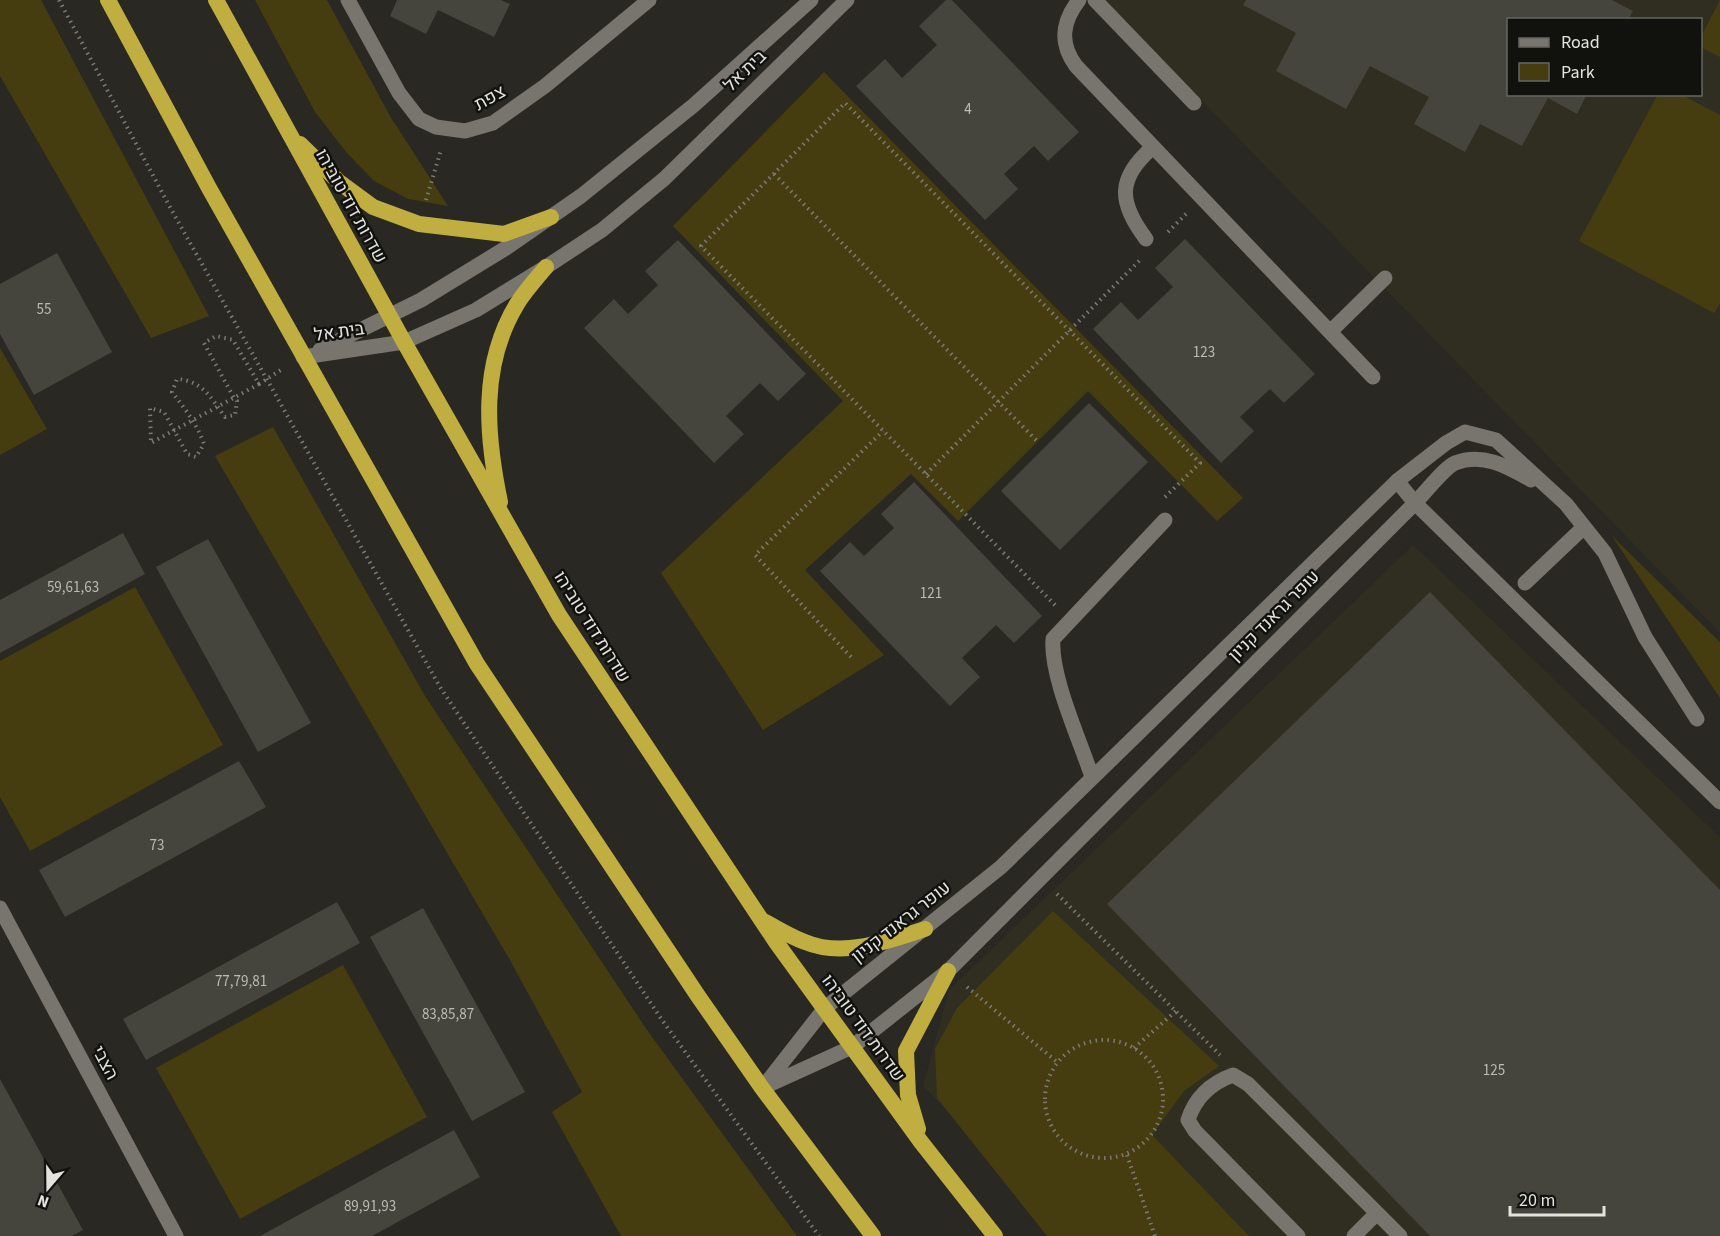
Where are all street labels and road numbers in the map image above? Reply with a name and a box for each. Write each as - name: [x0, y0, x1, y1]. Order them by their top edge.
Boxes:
- street label: בית אל: [718, 44, 772, 98]
- street label: צפת: [470, 79, 510, 117]
- street label: שדרות דוד טוביהו: [309, 144, 393, 268]
- street label: בית אל: [312, 316, 366, 348]
- street label: עופר גראנד קניון: [1223, 565, 1325, 667]
- street label: שדרות דוד טוביהו: [548, 566, 636, 688]
- street label: עופר גראנד קניון: [846, 875, 956, 969]
- street label: שדרות דוד טוביהו: [815, 969, 911, 1087]
- street label: הצבי: [86, 1042, 124, 1084]

